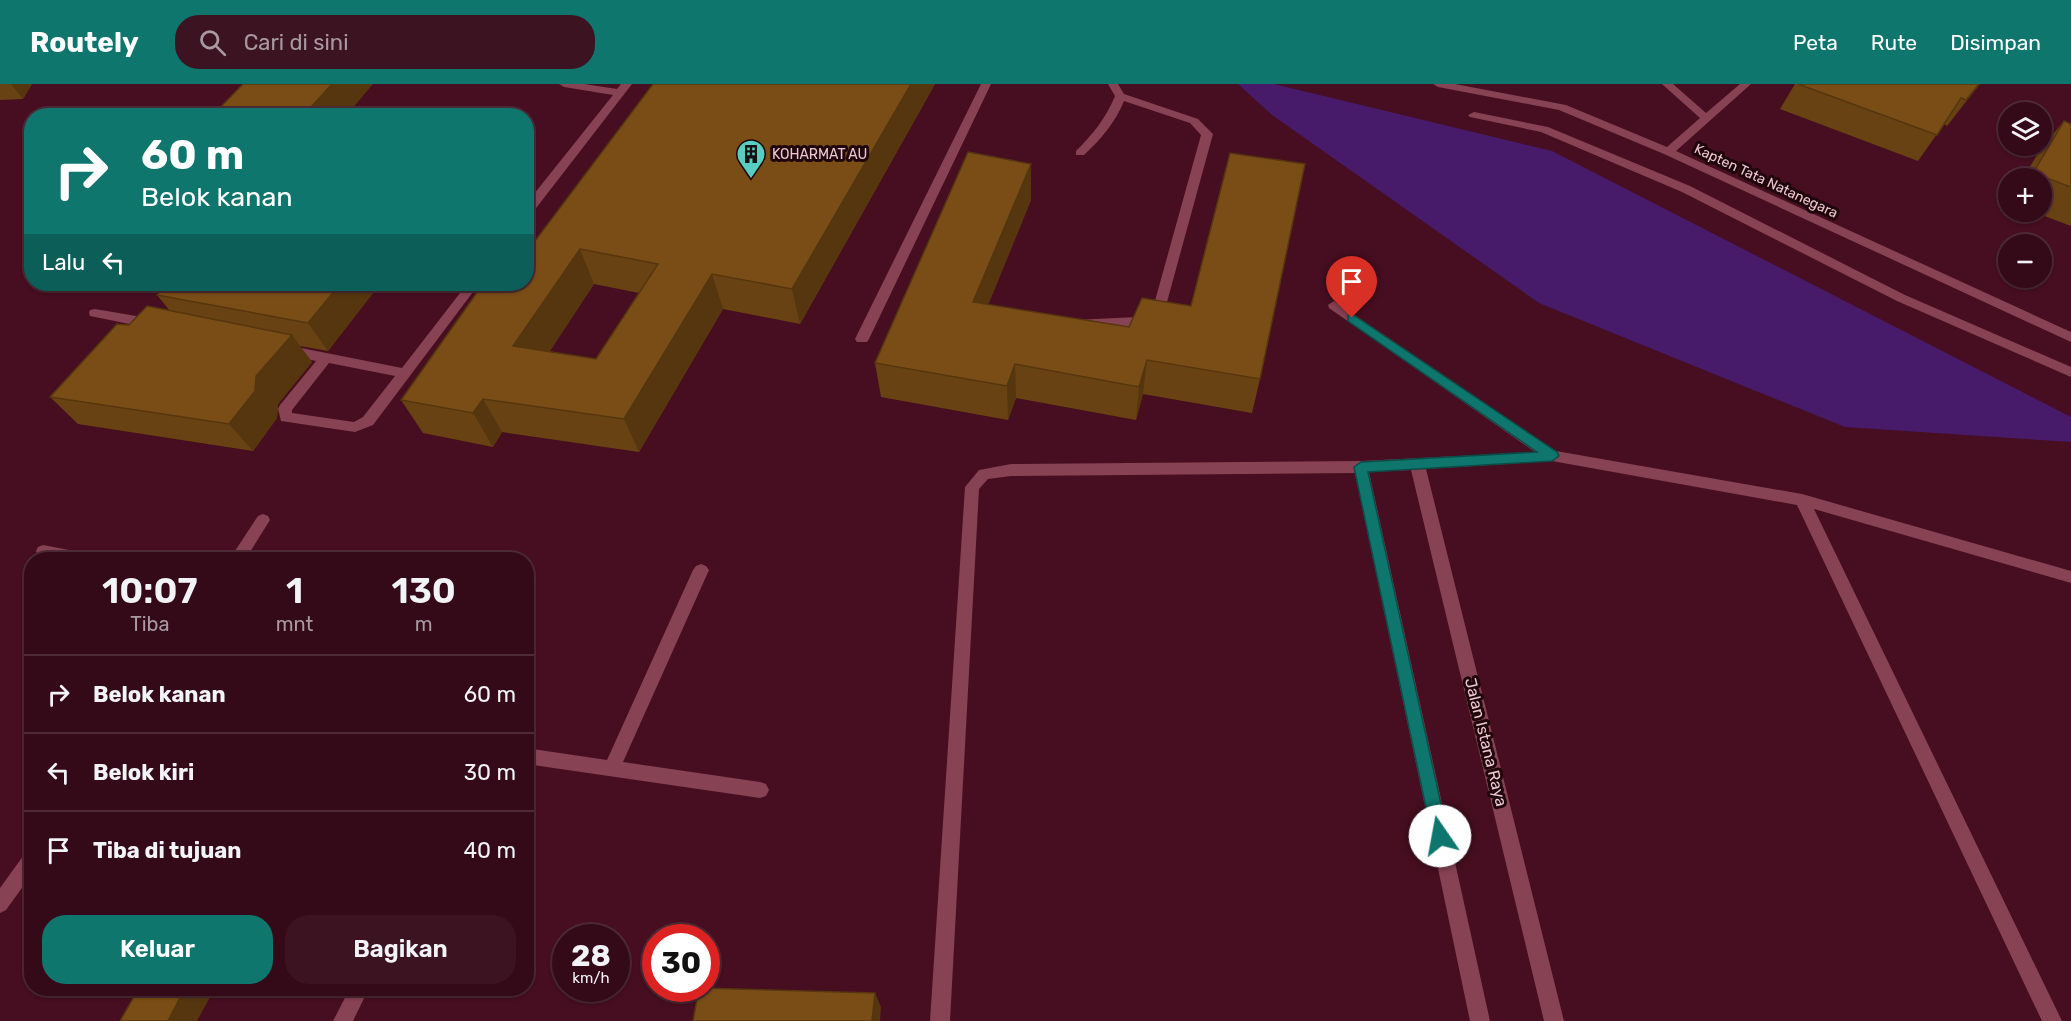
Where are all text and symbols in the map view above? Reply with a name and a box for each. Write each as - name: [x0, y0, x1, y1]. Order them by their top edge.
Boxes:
- search box: [175, 15, 595, 69]
- text: Routely: [30, 26, 139, 59]
- icon: search: [196, 26, 229, 59]
- text: Cari di sini: [244, 29, 349, 56]
- text: Peta: [1793, 30, 1838, 55]
- text: Rute: [1871, 30, 1917, 55]
- text: Disimpan: [1950, 30, 2041, 55]
- map controls: [1998, 102, 2052, 288]
- button: layers: [1998, 102, 2052, 156]
- text: 60 m: [141, 130, 244, 180]
- icon: right: [42, 132, 120, 210]
- building icon: KOHARMAT AU: [735, 138, 767, 180]
- street label: Kapten Tata Natanegara: [1692, 140, 1840, 222]
- place label: KOHARMAT AU: [772, 146, 867, 163]
- button: +: [1998, 168, 2052, 222]
- text: Belok kanan: [141, 181, 293, 213]
- button: −: [1998, 234, 2052, 288]
- icon: left: [97, 246, 130, 279]
- text: Lalu: [42, 249, 85, 276]
- pin: [1326, 256, 1377, 318]
- icon: arrive: [1335, 265, 1368, 298]
- text: 10:07: [102, 569, 198, 612]
- text: 1: [286, 569, 303, 612]
- text: 130: [391, 569, 456, 612]
- text: Tiba: [130, 612, 170, 636]
- text: mnt: [276, 612, 313, 636]
- text: m: [415, 612, 433, 636]
- street label: Jalan Istana Raya: [1461, 676, 1511, 808]
- icon: right: [42, 678, 75, 711]
- text: Belok kanan: [93, 681, 226, 708]
- text: 60 m: [464, 681, 516, 708]
- icon: left: [42, 756, 75, 789]
- text: Belok kiri: [93, 759, 194, 786]
- text: 30 m: [464, 759, 516, 786]
- position arrow: [1408, 804, 1472, 868]
- icon: arrive: [42, 834, 75, 867]
- text: Tiba di tujuan: [93, 837, 241, 864]
- text: 40 m: [463, 837, 516, 864]
- button: Keluar: [42, 915, 273, 984]
- button: Bagikan: [285, 915, 516, 984]
- speed limit sign: 30: [642, 924, 720, 1002]
- text: 28: [571, 938, 611, 974]
- text: km/h: [572, 969, 610, 987]

